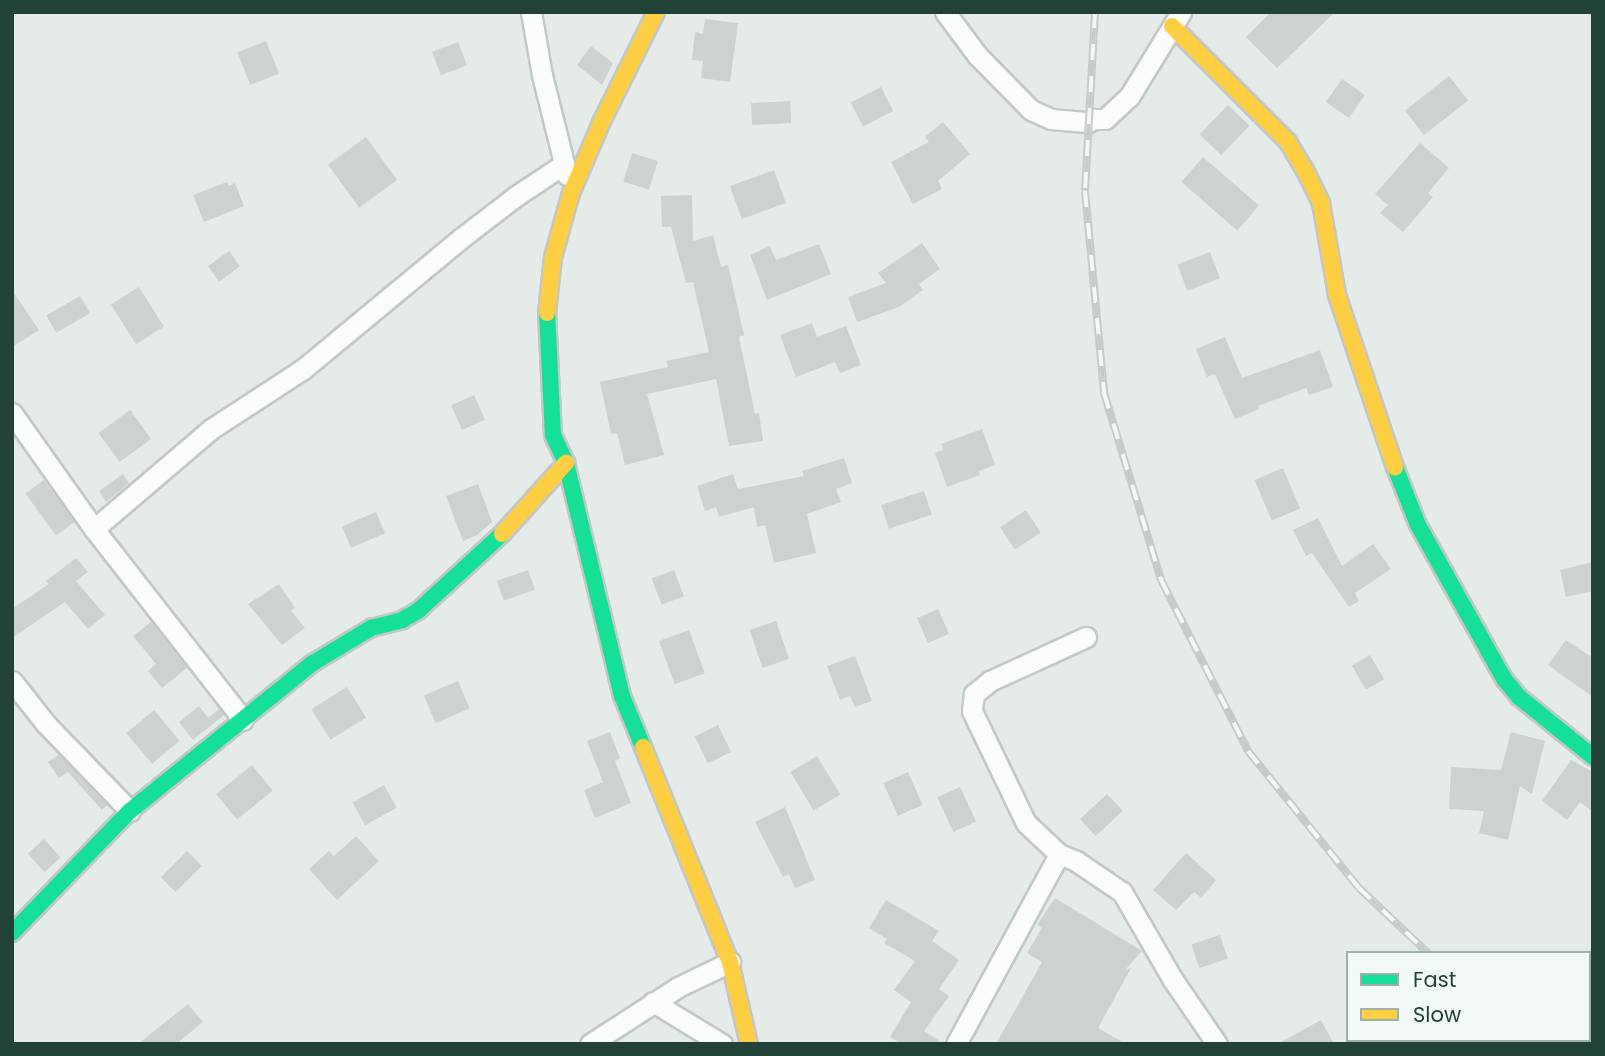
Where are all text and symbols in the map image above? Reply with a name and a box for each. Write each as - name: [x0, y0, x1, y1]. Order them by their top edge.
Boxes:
- legend: [1346, 951, 1591, 1042]
- text: Fast: [1413, 965, 1456, 994]
- text: Slow: [1413, 1000, 1461, 1029]

